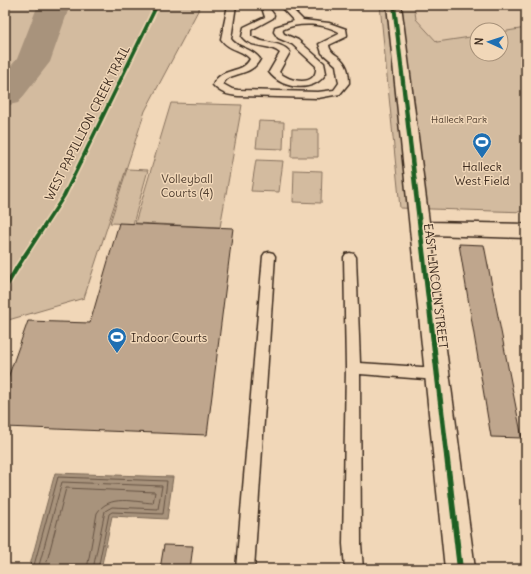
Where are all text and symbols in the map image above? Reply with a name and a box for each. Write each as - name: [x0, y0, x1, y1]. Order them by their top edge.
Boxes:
- north arrow: [469, 22, 509, 62]
- text: N: [472, 37, 486, 46]
- street label: WEST PAPILLION CREEK TRAIL: [41, 42, 133, 203]
- park label: Halleck Park: [431, 113, 487, 126]
- sports icon: Halleck West Field: [471, 131, 493, 159]
- place label: Halleck West Field: [455, 159, 510, 188]
- park label: Volleyball Courts (4): [161, 171, 214, 200]
- street label: EAST LINCOLN STREET: [421, 222, 451, 350]
- sports icon: Indoor Courts: [106, 326, 128, 354]
- place label: Indoor Courts: [131, 330, 207, 345]

